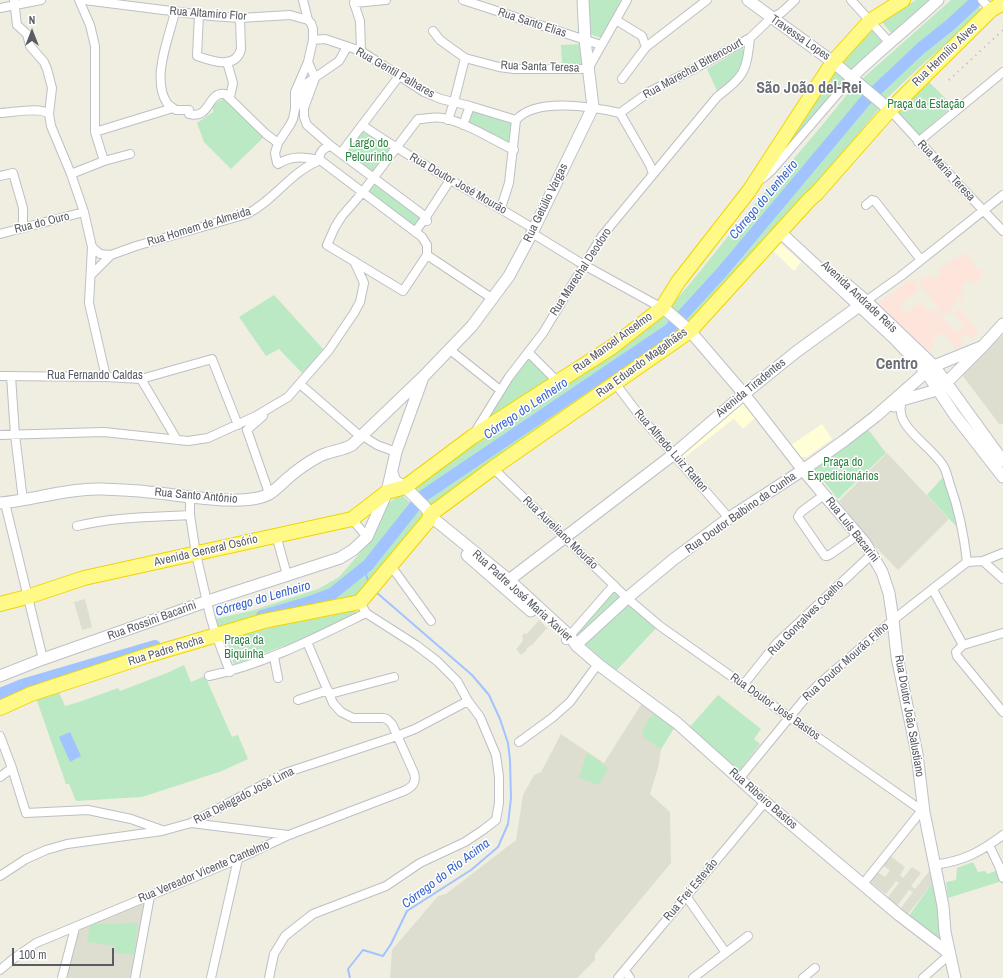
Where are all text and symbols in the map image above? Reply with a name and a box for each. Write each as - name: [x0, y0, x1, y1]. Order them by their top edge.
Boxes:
- street label: Rua Altamiro Flor: [169, 4, 247, 24]
- street label: Rua Santo Elias: [496, 5, 568, 41]
- north arrow: [12, 12, 52, 52]
- street label: Travessa Lopes: [767, 12, 833, 64]
- text: N: [29, 13, 35, 27]
- street label: Rua Hermílio Alves: [910, 20, 980, 90]
- street label: Rua Marechal Bittencourt: [641, 36, 745, 102]
- street label: Rua Gentil Palhares: [353, 45, 437, 101]
- street label: Rua Santa Teresa: [500, 58, 580, 76]
- district label: São João del-Rei: [756, 79, 862, 99]
- park label: Praça da Estação: [887, 98, 965, 112]
- park label: Largo do Pelourinho: [345, 137, 393, 165]
- street label: Rua Maria Teresa: [914, 137, 978, 205]
- street label: Rua Doutor José Mourão: [407, 150, 509, 218]
- water label: Córrego do Lenheiro: [726, 157, 802, 243]
- street label: Rua Getúlio Vargas: [521, 161, 571, 245]
- street label: Rua Homem de Almeida: [145, 204, 253, 250]
- street label: Rua do Ouro: [13, 209, 71, 237]
- street label: Rua Marechal Deodoro: [547, 225, 615, 319]
- street label: Avenida Andrade Reis: [818, 258, 900, 336]
- street label: Rua Manoel Anselmo: [571, 310, 655, 376]
- street label: Rua Eduardo Magalhães: [594, 325, 690, 401]
- district label: Centro: [876, 355, 918, 375]
- street label: Avenida Tiradentes: [713, 356, 789, 420]
- street label: Rua Fernando Caldas: [47, 369, 143, 383]
- water label: Córrego do Lenheiro: [481, 375, 571, 443]
- street label: Rua Alfredo Luiz Ratton: [631, 407, 711, 495]
- park label: Praça do Expedicionários: [807, 456, 879, 484]
- street label: Rua Doutor Balbino da Cunha: [683, 469, 799, 557]
- street label: Rua Santo Antônio: [154, 485, 238, 507]
- street label: Rua Aureliano Mourão: [519, 493, 601, 573]
- street label: Rua Luís Bacarini: [822, 495, 882, 565]
- street label: Avenida General Osório: [153, 532, 259, 570]
- street label: Rua Padre José Maria Xavier: [469, 547, 575, 645]
- street label: Rua Gonçalves Coelho: [765, 577, 847, 659]
- water label: Córrego do Lenheiro: [214, 578, 312, 620]
- street label: Rua Rossini Bacarini: [106, 598, 198, 644]
- street label: Rua Doutor Mourão Filho: [800, 620, 892, 704]
- street label: Rua Padre Rocha: [126, 633, 206, 669]
- park label: Praça da Biquinha: [224, 634, 264, 662]
- street label: Rua Doutor João Salustiano: [891, 654, 927, 778]
- street label: Rua Doutor José Bastos: [727, 671, 823, 743]
- street label: Rua Delegado José Lima: [191, 764, 297, 828]
- street label: Rua Ribeiro Bastos: [726, 765, 800, 833]
- water label: Córrego do Rio Acima: [399, 836, 493, 912]
- street label: Rua Vereador Vicente Cantelmo: [136, 838, 272, 906]
- street label: Rua Frei Estevão: [661, 856, 721, 924]
- scale bar: [14, 940, 116, 966]
- text: 100 m: [19, 947, 46, 963]

